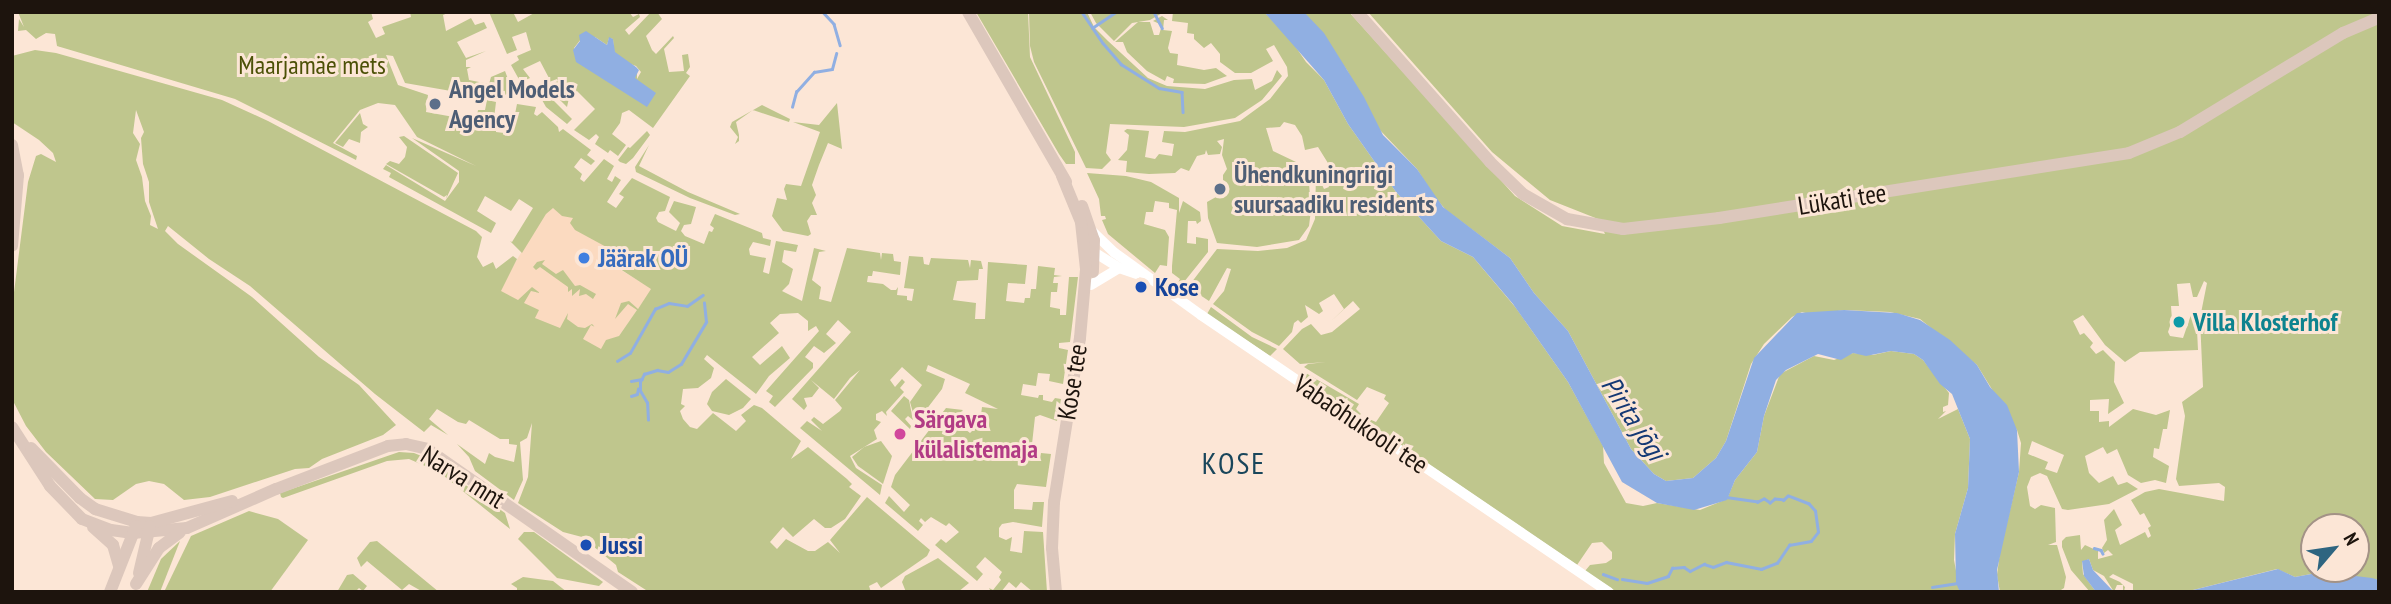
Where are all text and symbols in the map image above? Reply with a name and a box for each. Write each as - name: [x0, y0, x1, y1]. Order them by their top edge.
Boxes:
- park label: Maarjamäe mets: [238, 49, 386, 81]
- place label: Angel Models Agency: [449, 73, 575, 134]
- marker: Angel Models Agency: [427, 96, 443, 112]
- place label: Ühendkuningriigi suursaadiku residents: [1234, 158, 1434, 220]
- street label: Lükati tee: [1796, 177, 1888, 221]
- marker: Ühendkuningriigi suursaadiku residents: [1212, 181, 1228, 197]
- place label: Jäärak OÜ: [598, 242, 689, 274]
- marker: Jäärak OÜ: [576, 250, 592, 266]
- place label: Kose: [1155, 271, 1199, 303]
- marker: Kose: [1133, 279, 1149, 295]
- place label: Villa Klosterhof: [2193, 306, 2337, 338]
- marker: Villa Klosterhof: [2171, 314, 2187, 330]
- street label: Kose tee: [1051, 342, 1093, 422]
- street label: Vabaõhukooli tee: [1288, 368, 1434, 480]
- water label: Pirita jõgi: [1594, 370, 1674, 466]
- place label: Särgava külalistemaja: [914, 403, 1038, 464]
- marker: Särgava külalistemaja: [892, 426, 908, 442]
- street label: Narva mnt: [415, 439, 511, 515]
- district label: KOSE: [1202, 445, 1266, 481]
- north arrow: [2300, 513, 2370, 583]
- text: N: [2339, 528, 2365, 549]
- place label: Jussi: [600, 529, 643, 561]
- marker: Jussi: [578, 537, 594, 553]

